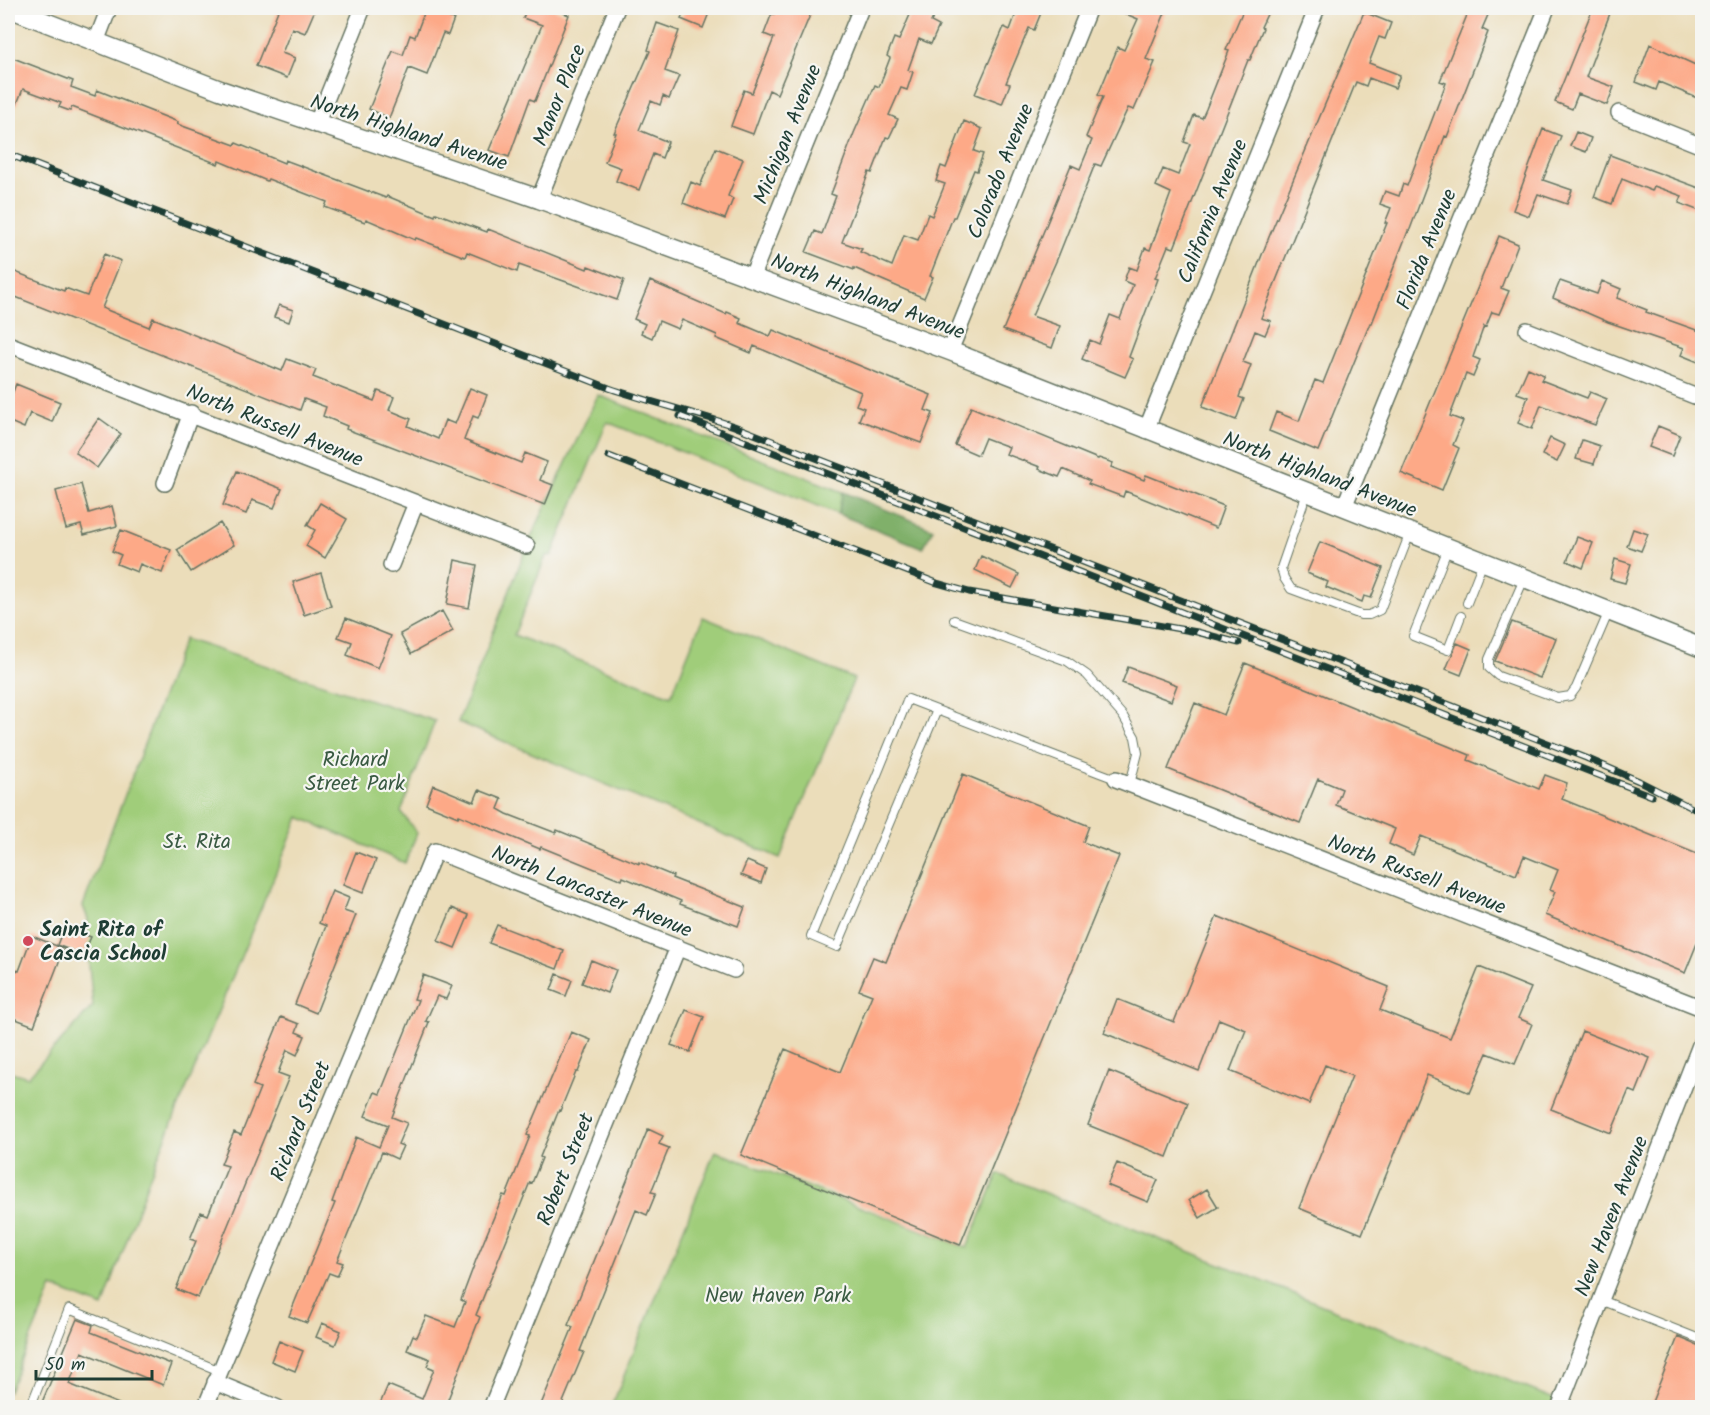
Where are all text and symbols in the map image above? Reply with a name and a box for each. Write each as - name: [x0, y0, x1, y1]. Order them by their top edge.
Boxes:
- street label: Manor Place: [525, 39, 596, 152]
- street label: Michigan Avenue: [745, 59, 832, 210]
- street label: North Highland Avenue: [306, 86, 512, 181]
- street label: Colorado Avenue: [959, 98, 1044, 244]
- street label: California Avenue: [1169, 134, 1258, 289]
- street label: Florida Avenue: [1388, 183, 1467, 315]
- street label: North Highland Avenue: [766, 245, 970, 350]
- street label: North Russell Avenue: [181, 376, 369, 477]
- street label: North Highland Avenue: [1218, 423, 1422, 528]
- park label: Richard Street Park: [305, 744, 405, 801]
- park label: St. Rita: [163, 826, 231, 859]
- street label: North Russell Avenue: [1322, 826, 1511, 925]
- street label: North Lancaster Avenue: [486, 837, 697, 948]
- place label: Saint Rita of Cascia School: [40, 914, 167, 971]
- marker: Saint Rita of Cascia School: [21, 934, 35, 948]
- street label: Richard Street: [262, 1056, 341, 1187]
- street label: Robert Street: [529, 1107, 604, 1231]
- street label: New Haven Avenue: [1567, 1131, 1658, 1302]
- park label: New Haven Park: [705, 1280, 851, 1313]
- scale bar: [36, 1343, 152, 1381]
- text: 50 m: [45, 1351, 85, 1380]

